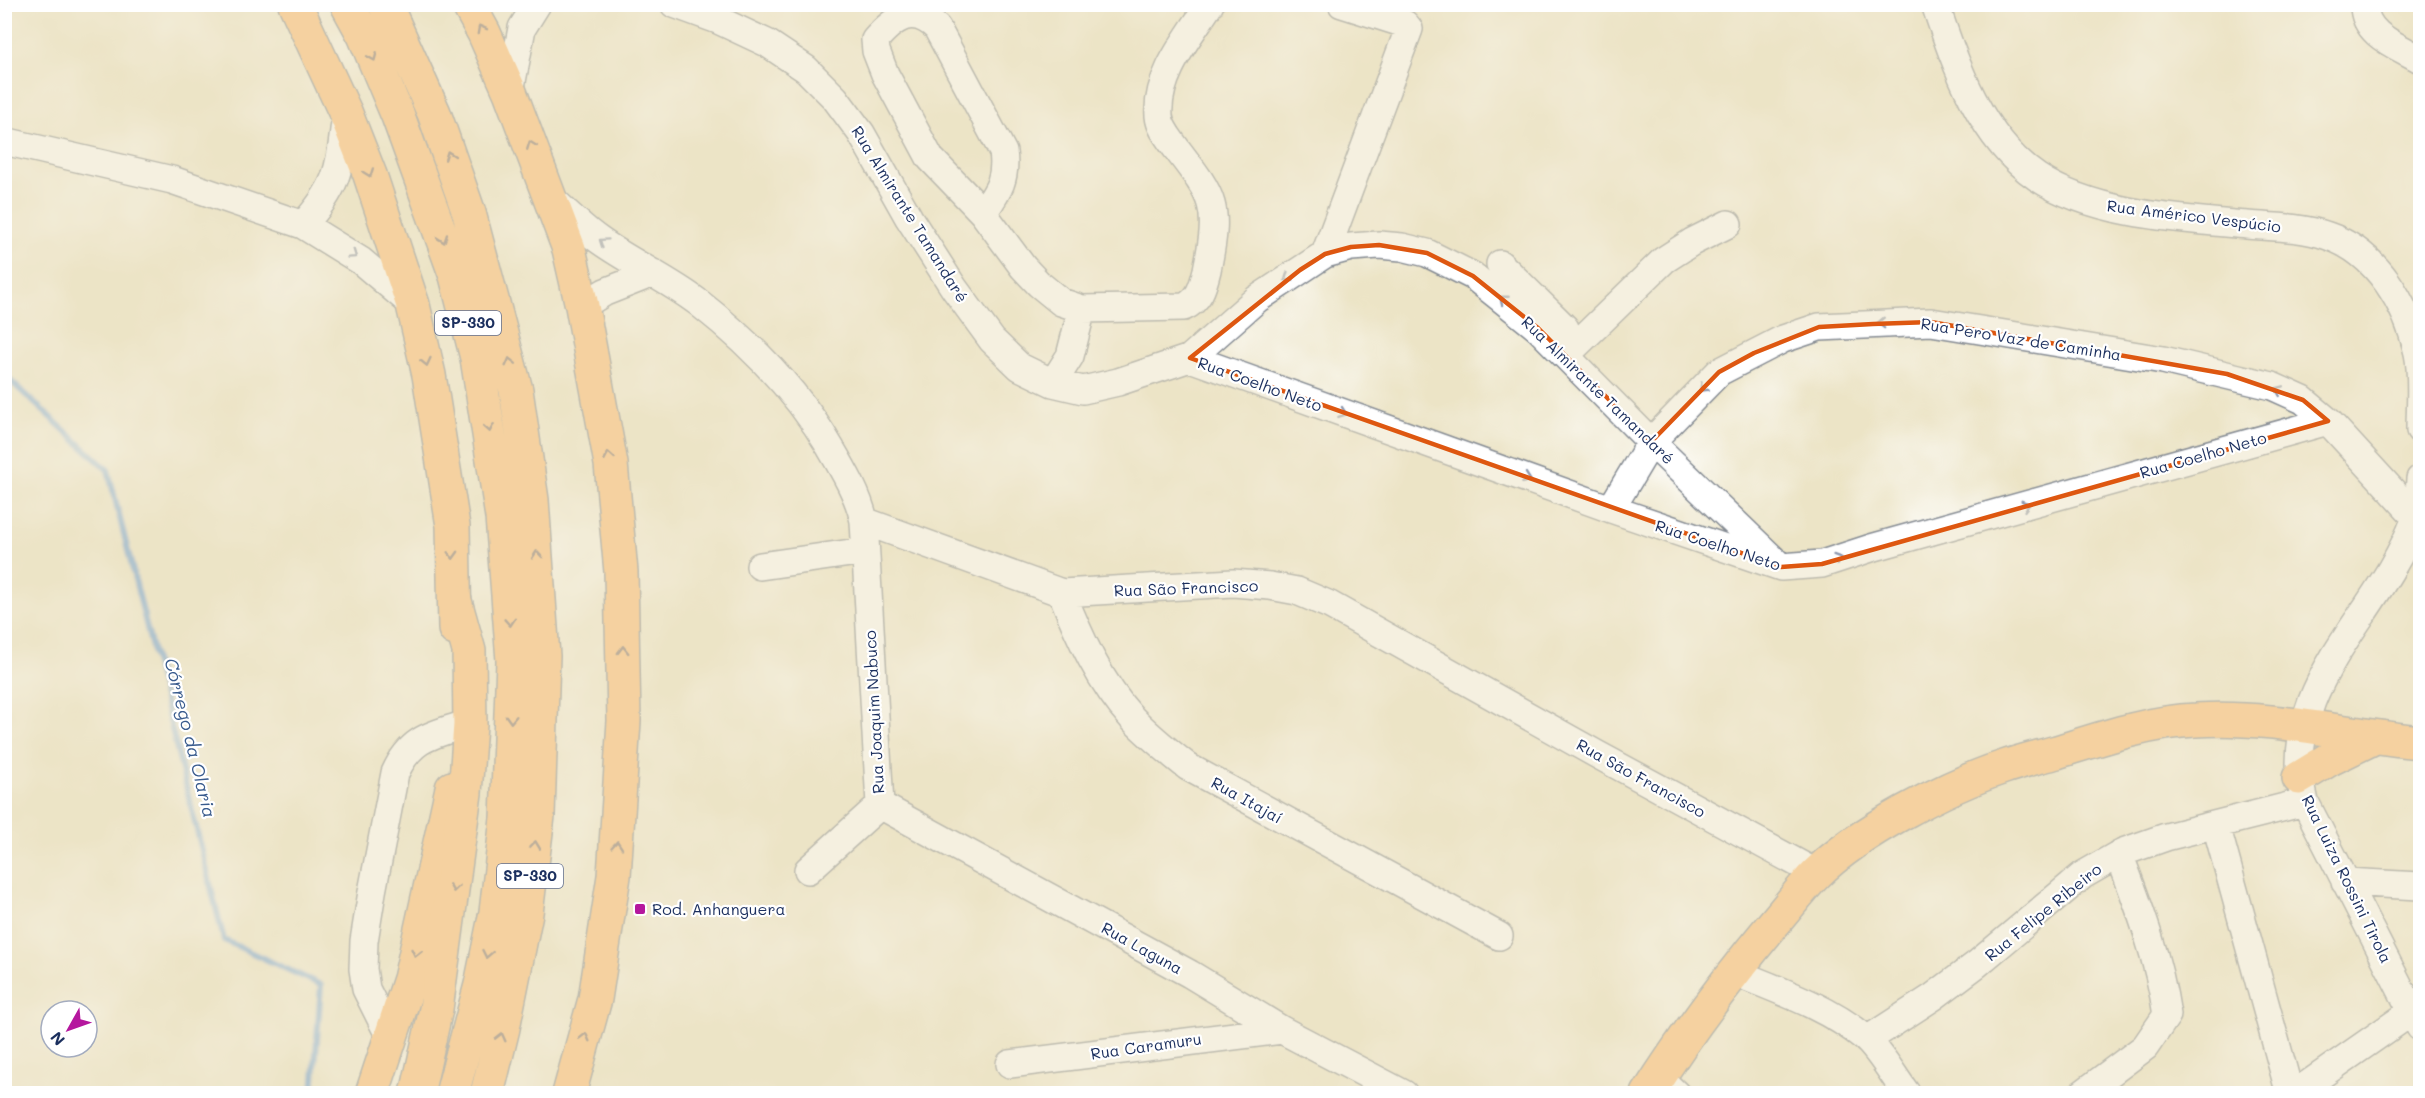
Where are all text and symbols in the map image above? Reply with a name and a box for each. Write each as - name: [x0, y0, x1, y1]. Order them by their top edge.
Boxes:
- one-way arrow: [477, 24, 489, 35]
- one-way arrow: [366, 51, 378, 62]
- street label: Rua Almirante Tamandaré: [847, 122, 973, 306]
- one-way arrow: [526, 141, 538, 152]
- one-way arrow: [444, 150, 457, 161]
- one-way arrow: [361, 168, 374, 178]
- street label: Rua Américo Vespúcio: [2106, 194, 2282, 237]
- one-way arrow: [435, 233, 448, 244]
- one-way arrow: [599, 238, 610, 249]
- one-way arrow: [346, 248, 357, 259]
- one-way arrow: [1284, 271, 1295, 282]
- one-way arrow: [1498, 296, 1509, 307]
- road number: SP-330: [435, 311, 501, 335]
- street label: Rua Almirante Tamandaré: [1518, 311, 1679, 468]
- street label: Rua Pero Vaz de Caminha: [1919, 312, 2123, 365]
- one-way arrow: [1876, 317, 1885, 330]
- street label: Rua Coelho Neto: [1195, 351, 1325, 416]
- one-way arrow: [419, 357, 432, 367]
- one-way arrow: [504, 358, 517, 368]
- one-way arrow: [1699, 381, 1710, 392]
- one-way arrow: [2274, 385, 2285, 397]
- one-way arrow: [1338, 406, 1348, 419]
- one-way arrow: [482, 423, 495, 433]
- street label: Rua Coelho Neto: [2137, 426, 2269, 483]
- one-way arrow: [604, 451, 616, 461]
- one-way arrow: [1521, 472, 1532, 485]
- one-way arrow: [2020, 500, 2031, 512]
- street label: Rua Coelho Neto: [1653, 514, 1784, 575]
- one-way arrow: [447, 551, 460, 560]
- one-way arrow: [531, 551, 544, 560]
- one-way arrow: [1832, 554, 1843, 566]
- street label: Rua São Francisco: [1113, 574, 1259, 601]
- one-way arrow: [503, 617, 516, 627]
- street label: Rua Joaquim Nabuco: [859, 630, 888, 794]
- one-way arrow: [617, 646, 630, 655]
- water label: Córrego da Olaria: [160, 655, 222, 820]
- one-way arrow: [504, 715, 517, 724]
- street label: Rua São Francisco: [1573, 733, 1710, 822]
- street label: Rua Itajaí: [1208, 771, 1287, 828]
- street label: Rua Luiza Rossini Tirola: [2298, 791, 2397, 966]
- one-way arrow: [528, 840, 540, 849]
- one-way arrow: [610, 841, 623, 850]
- street label: Rua Felipe Ribeiro: [1980, 858, 2105, 965]
- road number: SP-330: [497, 864, 563, 888]
- one-way arrow: [448, 883, 460, 893]
- place label: Rod. Anhanguera: [652, 898, 786, 919]
- marker: Rod. Anhanguera: [633, 902, 647, 916]
- street label: Rua Laguna: [1098, 917, 1186, 978]
- one-way arrow: [410, 948, 423, 958]
- one-way arrow: [481, 949, 494, 959]
- north arrow: [39, 999, 99, 1059]
- street label: Rua Caramuru: [1089, 1027, 1203, 1064]
- text: N: [45, 1028, 69, 1050]
- one-way arrow: [493, 1032, 506, 1042]
- one-way arrow: [578, 1032, 590, 1043]

